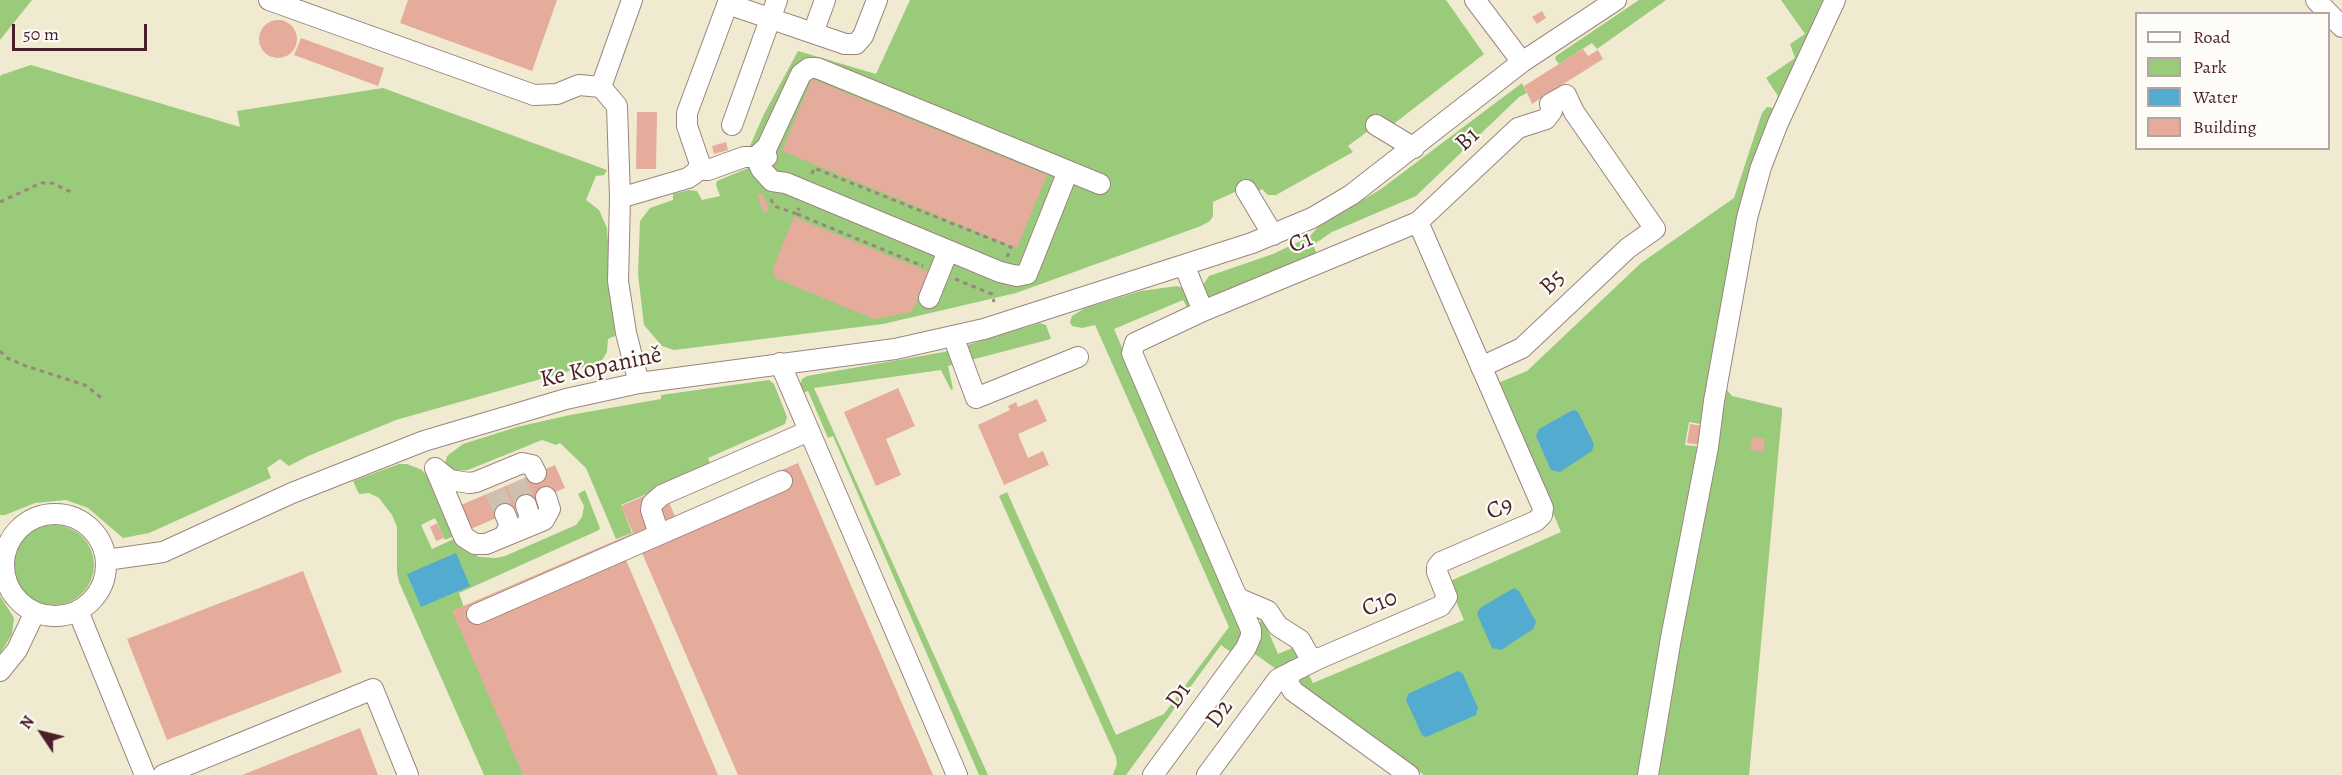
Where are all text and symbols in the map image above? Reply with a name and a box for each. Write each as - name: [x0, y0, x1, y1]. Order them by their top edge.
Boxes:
- scale bar: [15, 12, 150, 50]
- legend: [2135, 12, 2330, 150]
- text: 50 m: [23, 22, 59, 46]
- text: Road: [2193, 25, 2230, 49]
- text: Park: [2193, 55, 2227, 79]
- text: Water: [2193, 85, 2238, 109]
- text: Building: [2193, 115, 2257, 139]
- street label: B1: [1450, 122, 1486, 158]
- street label: C1: [1285, 225, 1317, 261]
- street label: B5: [1534, 264, 1572, 302]
- street label: Ke Kopanině: [537, 341, 665, 395]
- street label: C9: [1482, 491, 1518, 527]
- street label: C10: [1358, 584, 1402, 624]
- street label: D1: [1160, 677, 1198, 715]
- street label: D2: [1200, 694, 1240, 734]
- north arrow: [12, 703, 72, 763]
- text: N: [15, 712, 40, 734]

